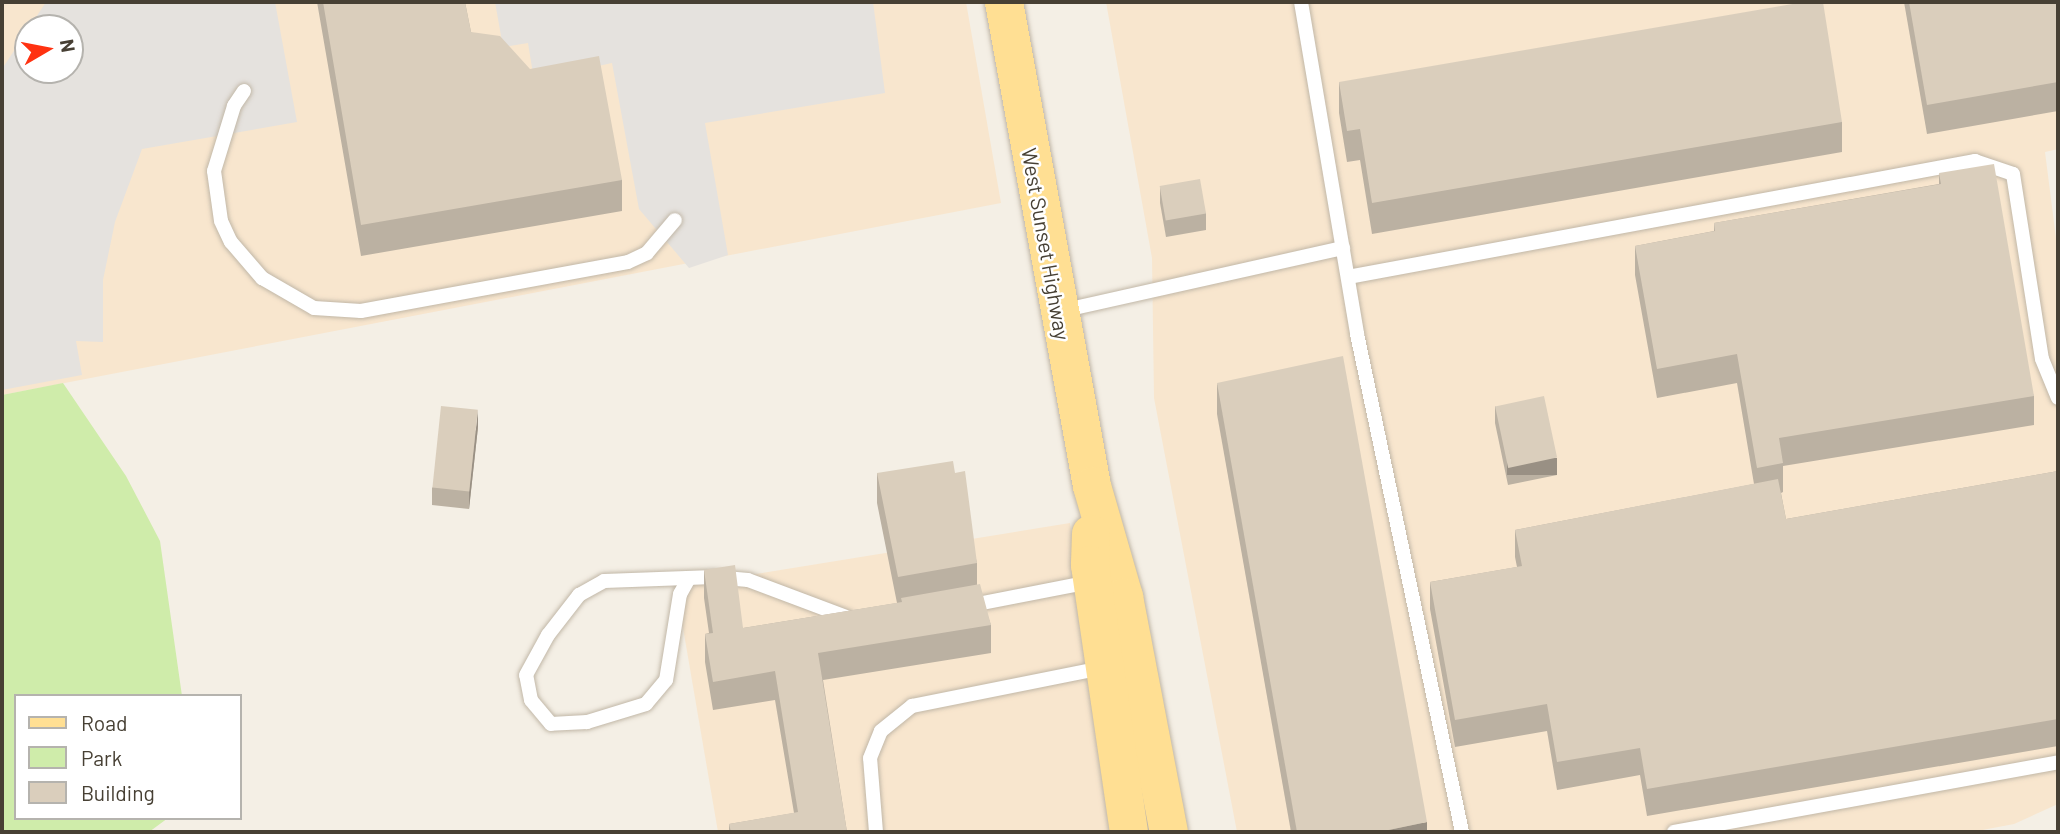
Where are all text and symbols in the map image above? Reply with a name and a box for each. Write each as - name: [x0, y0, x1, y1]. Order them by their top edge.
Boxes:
- north arrow: [14, 14, 84, 84]
- text: N: [56, 37, 81, 54]
- street label: West Sunset Highway: [1017, 146, 1075, 342]
- legend: [14, 694, 242, 820]
- text: Road: [81, 710, 127, 735]
- text: Park: [81, 745, 122, 770]
- text: Building: [81, 780, 155, 805]

